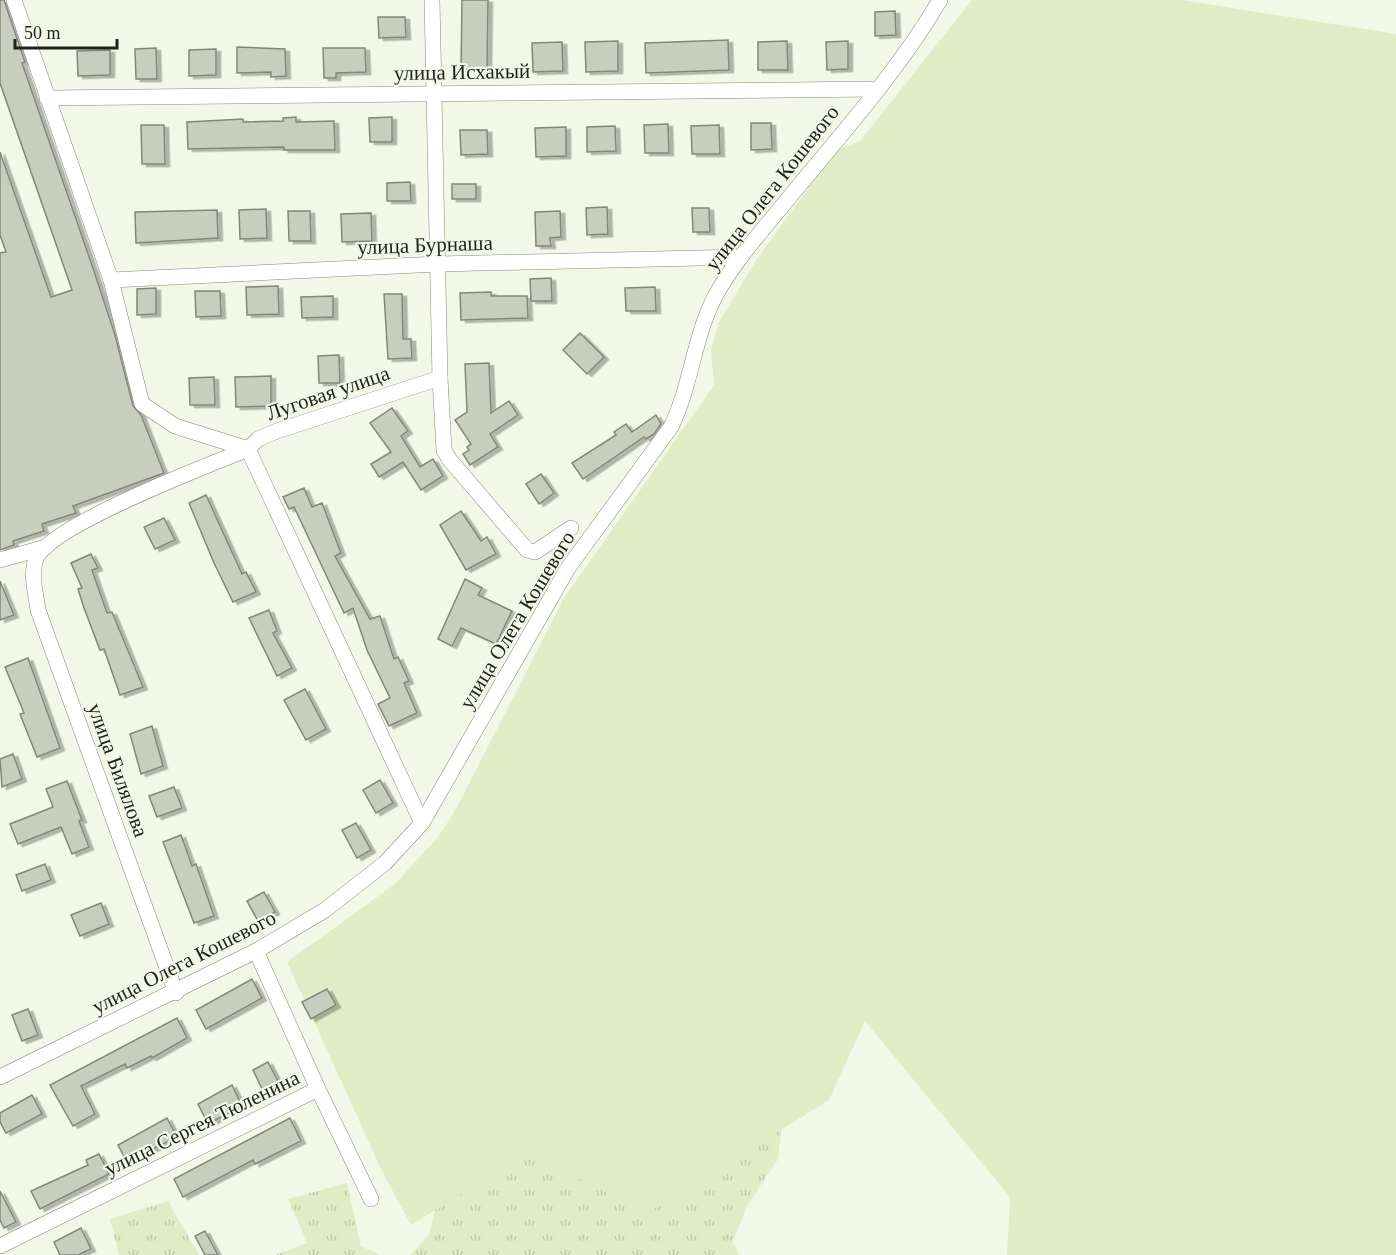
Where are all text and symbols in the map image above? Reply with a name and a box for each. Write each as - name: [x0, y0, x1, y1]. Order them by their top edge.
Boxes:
- scale bar: [15, 12, 117, 50]
- text: 50 m: [24, 23, 61, 43]
- street label: улица Исхакый: [394, 59, 530, 85]
- street label: улица Олега Кошевого: [700, 101, 844, 275]
- street label: улица Бурнаша: [357, 231, 494, 259]
- street label: Луговая улица: [263, 361, 393, 425]
- street label: улица Олега Кошевого: [454, 527, 580, 713]
- street label: улица Билялова: [83, 700, 154, 841]
- street label: улица Олега Кошевого: [88, 905, 280, 1019]
- street label: улица Сергея Тюленина: [101, 1065, 304, 1181]

